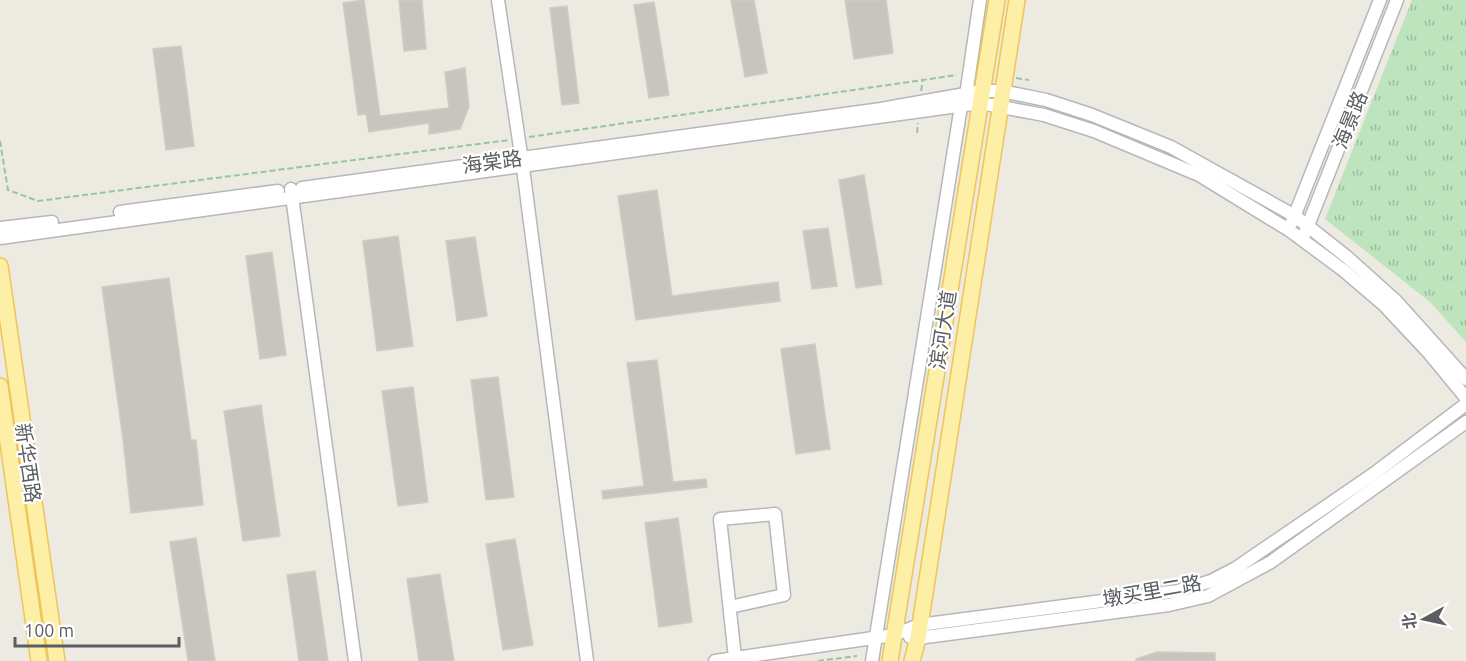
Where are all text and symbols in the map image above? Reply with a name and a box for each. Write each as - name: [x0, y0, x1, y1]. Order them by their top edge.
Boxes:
- street label: 海景路: [1328, 88, 1371, 152]
- street label: 海棠路: [461, 146, 523, 177]
- street label: 滨河大道: [925, 289, 960, 371]
- street label: 新华西路: [12, 422, 45, 504]
- street label: 墩买里二路: [1101, 570, 1203, 611]
- north arrow: [1394, 589, 1454, 649]
- scale bar: [15, 610, 178, 648]
- text: 北: [1399, 612, 1419, 630]
- text: 100 m: [24, 620, 74, 640]

